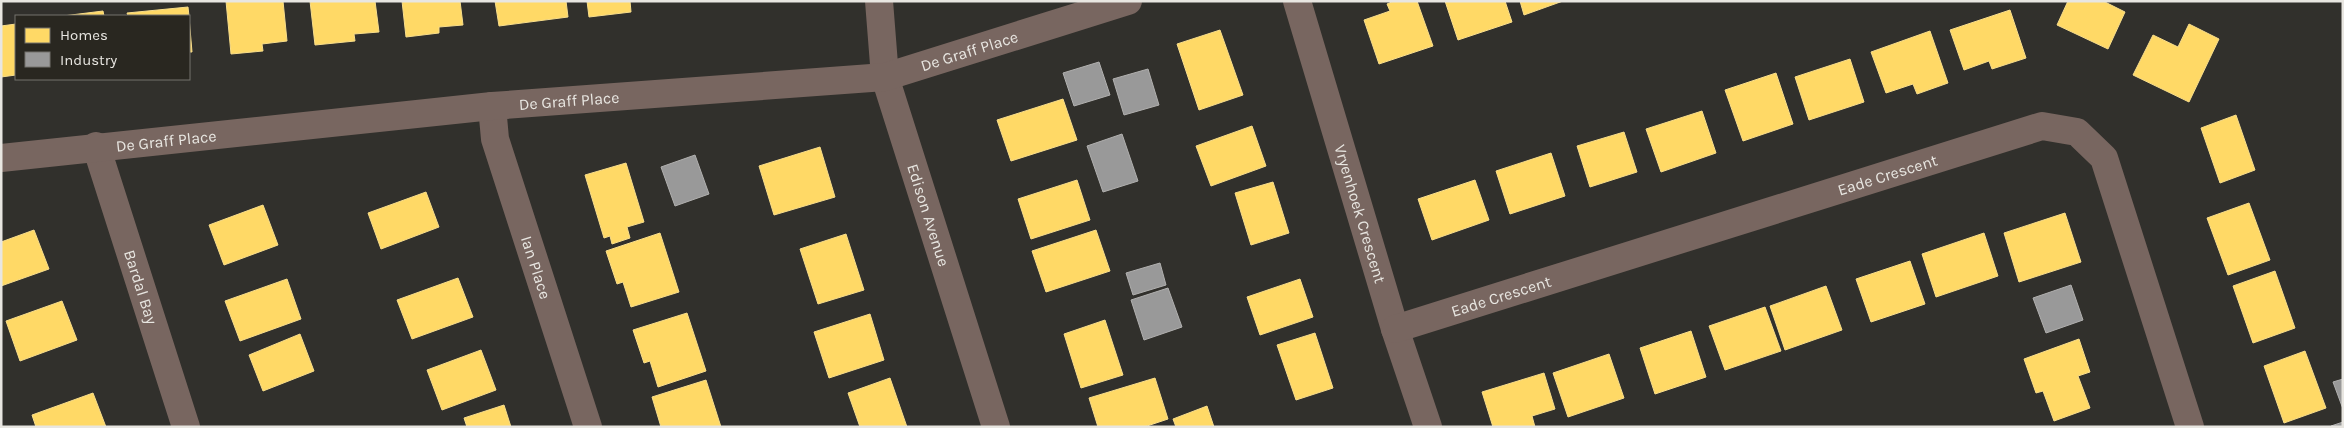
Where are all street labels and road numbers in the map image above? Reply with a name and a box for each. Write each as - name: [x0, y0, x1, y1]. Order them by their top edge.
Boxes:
- street label: De Graff Place: [918, 27, 1020, 75]
- street label: De Graff Place: [518, 87, 620, 114]
- street label: De Graff Place: [115, 126, 217, 155]
- street label: Vryenhoek Crescent: [1331, 142, 1390, 285]
- street label: Eade Crescent: [1835, 150, 1940, 199]
- street label: Edison Avenue: [904, 161, 954, 269]
- street label: Ian Place: [517, 233, 556, 301]
- street label: Bardal Bay: [120, 247, 162, 327]
- street label: Eade Crescent: [1449, 271, 1553, 320]

